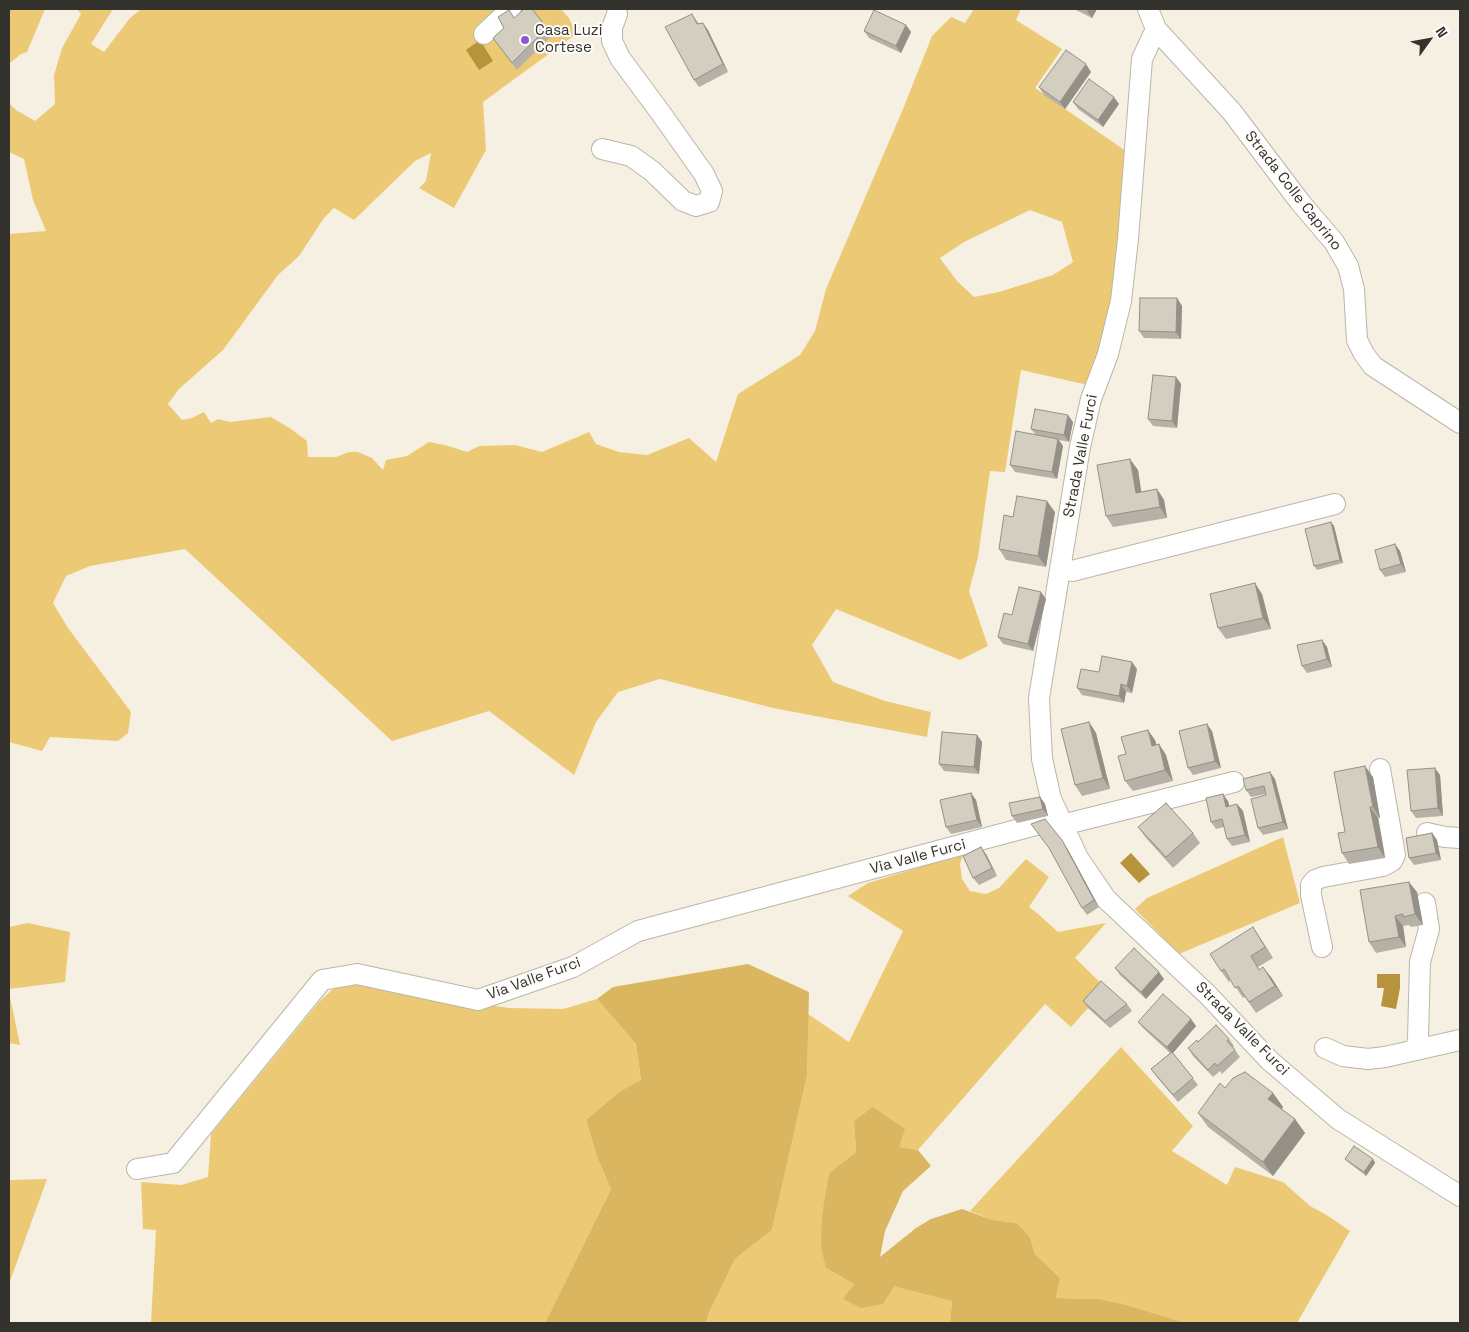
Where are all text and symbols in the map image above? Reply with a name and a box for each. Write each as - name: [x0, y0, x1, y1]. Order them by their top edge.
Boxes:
- north arrow: [1404, 15, 1454, 65]
- place label: Casa Luzi Cortese: [535, 22, 602, 57]
- text: N: [1432, 23, 1452, 41]
- marker: Casa Luzi Cortese: [519, 34, 531, 46]
- street label: Strada Colle Caprino: [1241, 128, 1345, 254]
- street label: Strada Valle Furci: [1060, 393, 1102, 519]
- street label: Via Valle Furci: [868, 836, 968, 878]
- street label: Via Valle Furci: [485, 954, 583, 1004]
- street label: Strada Valle Furci: [1192, 979, 1292, 1079]

